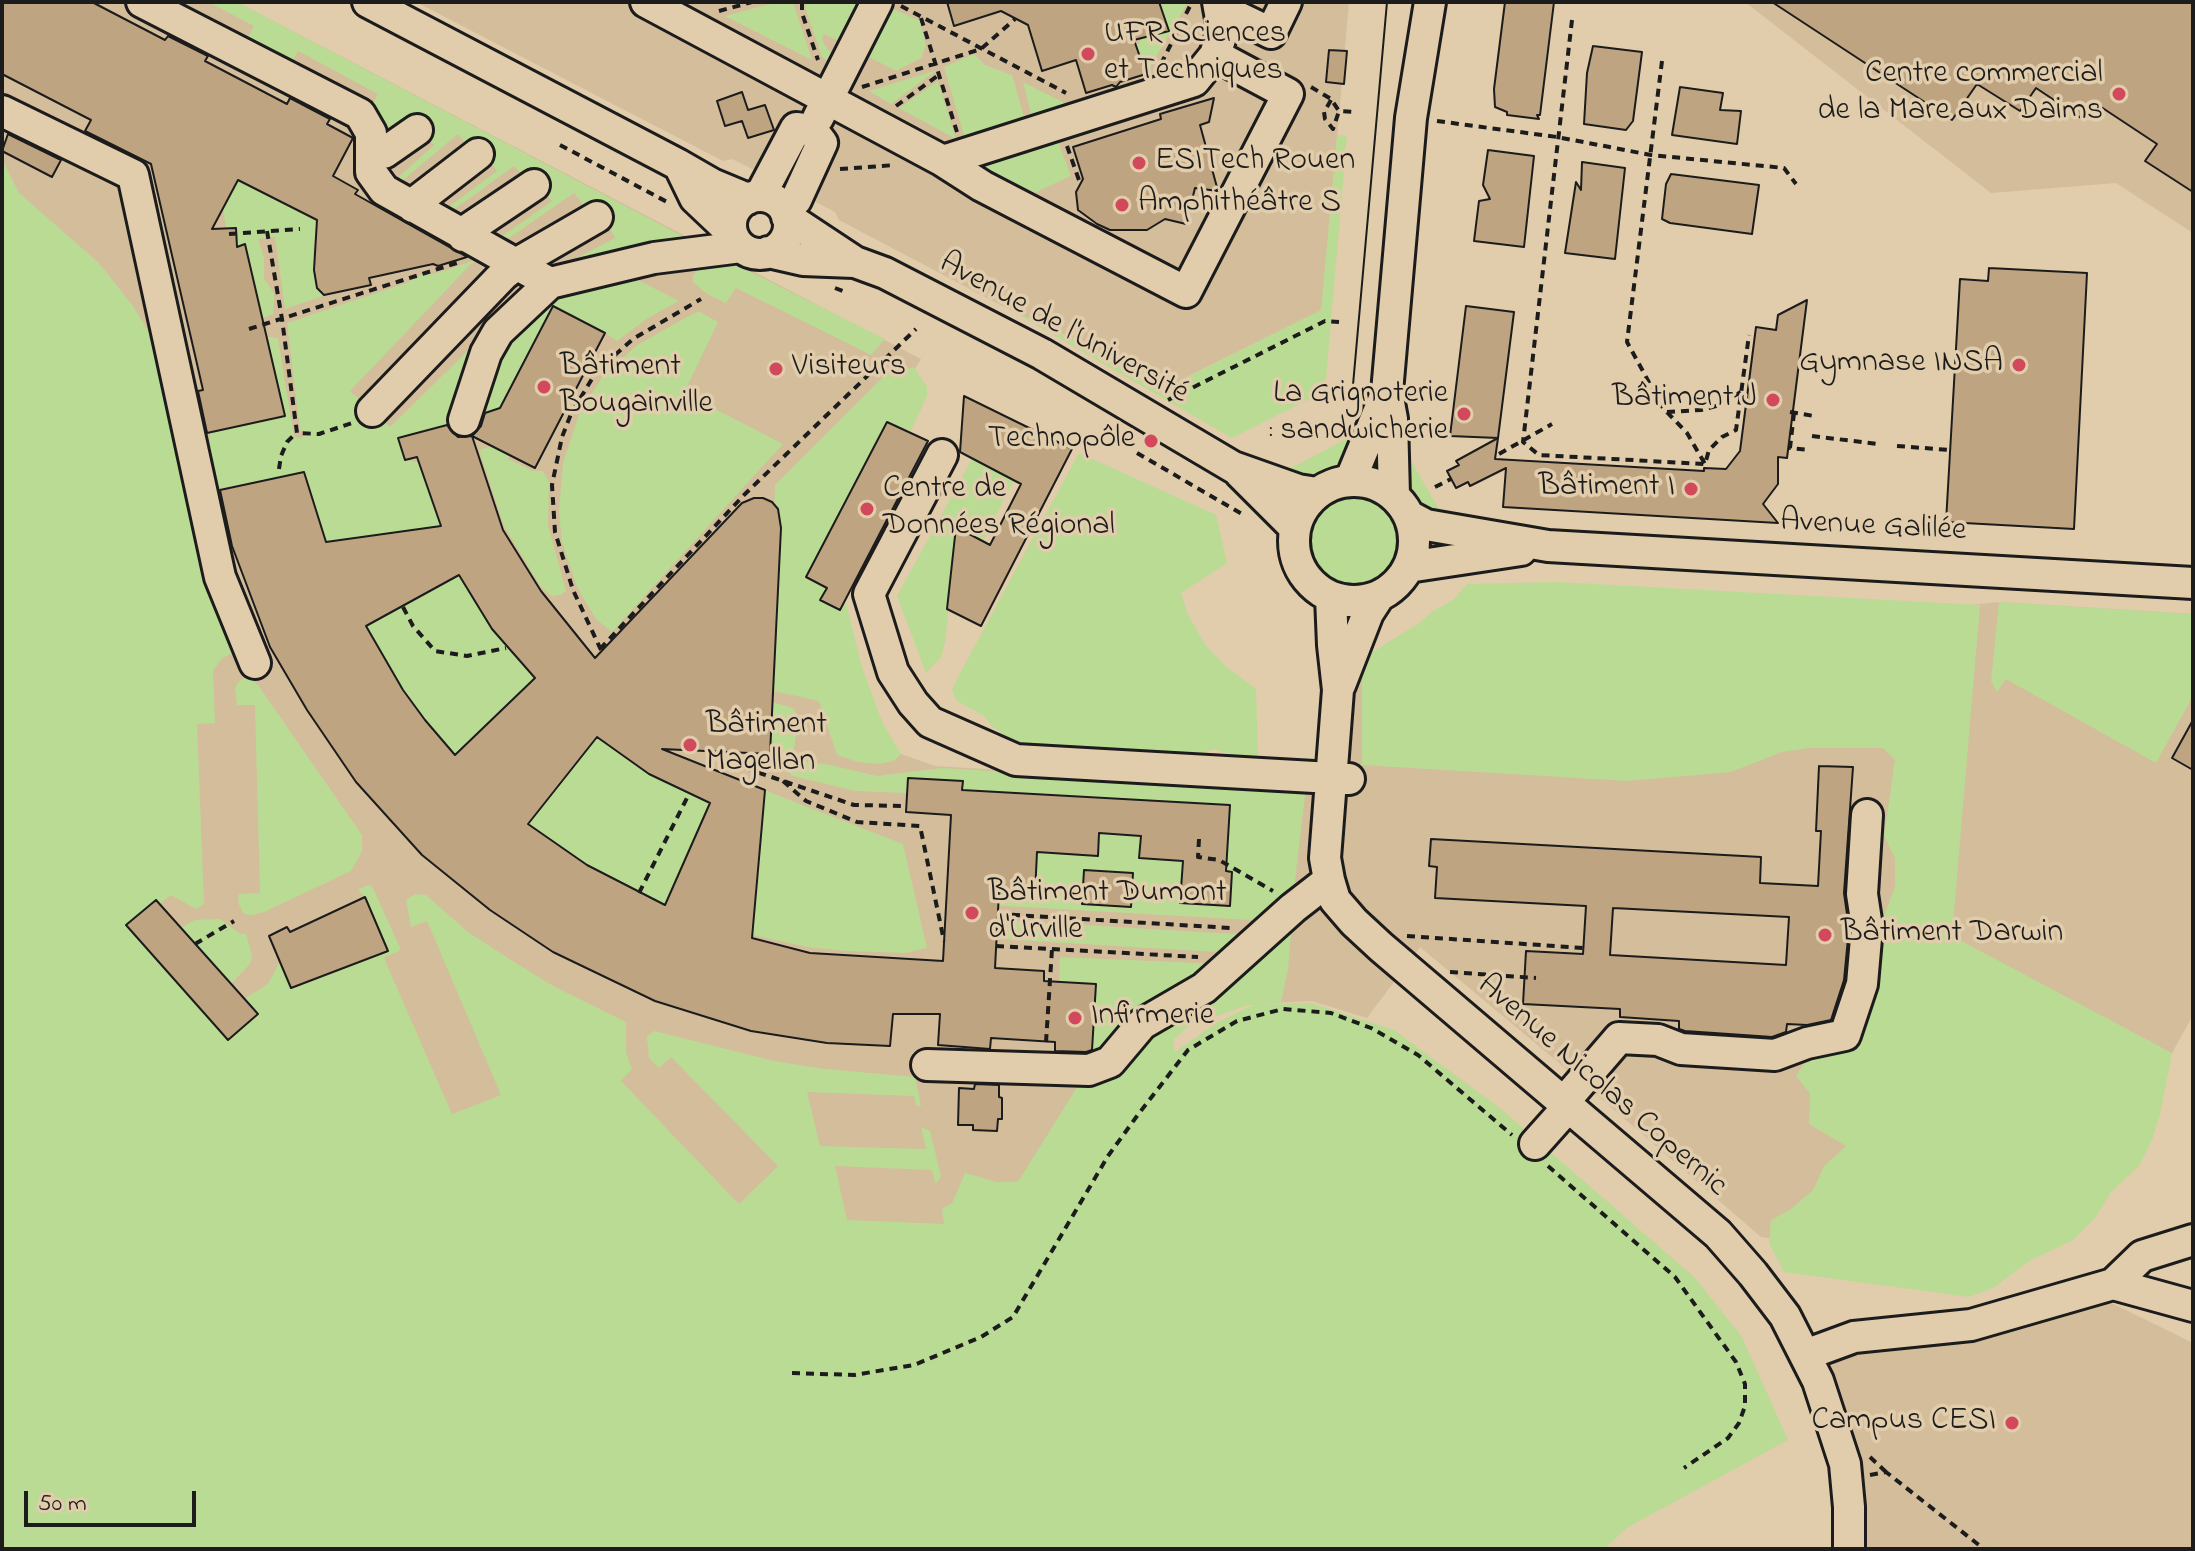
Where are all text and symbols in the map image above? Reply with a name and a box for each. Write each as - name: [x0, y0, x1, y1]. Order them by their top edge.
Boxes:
- place label: UFR Sciences et Techniques: [1104, 17, 1286, 92]
- marker: UFR Sciences et Techniques: [1079, 45, 1097, 63]
- place label: Centre commercial de la Mare aux Daims: [1818, 57, 2103, 132]
- marker: Centre commercial de la Mare aux Daims: [2110, 85, 2128, 103]
- place label: ESITech Rouen: [1155, 144, 1355, 182]
- marker: ESITech Rouen: [1130, 154, 1148, 172]
- place label: Amphithéâtre S: [1138, 186, 1341, 224]
- marker: Amphithéâtre S: [1113, 196, 1131, 214]
- street label: Avenue de l'Université: [932, 246, 1194, 414]
- place label: Gymnase INSA: [1799, 346, 2003, 384]
- place label: Bâtiment Bougainville: [560, 350, 713, 425]
- place label: Visiteurs: [792, 350, 906, 388]
- marker: Gymnase INSA: [2010, 356, 2028, 374]
- marker: Visiteurs: [767, 360, 785, 378]
- place label: La Grignoterie : sandwicherie: [1269, 377, 1448, 452]
- marker: Bâtiment Bougainville: [535, 378, 553, 396]
- place label: Bâtiment J: [1612, 381, 1757, 419]
- marker: Bâtiment J: [1764, 391, 1782, 409]
- marker: La Grignoterie : sandwicherie: [1455, 405, 1473, 423]
- place label: Technopôle: [988, 422, 1135, 460]
- marker: Technopôle: [1142, 432, 1160, 450]
- place label: Bâtiment I: [1538, 470, 1675, 508]
- place label: Centre de Données Régional: [883, 472, 1115, 547]
- marker: Bâtiment I: [1682, 480, 1700, 498]
- marker: Centre de Données Régional: [858, 500, 876, 518]
- street label: Avenue Galilée: [1779, 504, 1967, 552]
- place label: Bâtiment Magellan: [706, 708, 827, 783]
- marker: Bâtiment Magellan: [681, 736, 699, 754]
- place label: Bâtiment Dumont d'Urville: [988, 876, 1227, 951]
- marker: Bâtiment Dumont d'Urville: [963, 904, 981, 922]
- place label: Bâtiment Darwin: [1841, 916, 2063, 954]
- marker: Bâtiment Darwin: [1816, 926, 1834, 944]
- street label: Avenue Nicolas Copernic: [1468, 968, 1734, 1206]
- place label: Infirmerie: [1091, 999, 1214, 1037]
- marker: Infirmerie: [1066, 1009, 1084, 1027]
- place label: Campus CESI: [1811, 1404, 1996, 1442]
- marker: Campus CESI: [2003, 1414, 2021, 1432]
- scale bar: [28, 1475, 200, 1525]
- text: 50 m: [38, 1487, 87, 1522]

